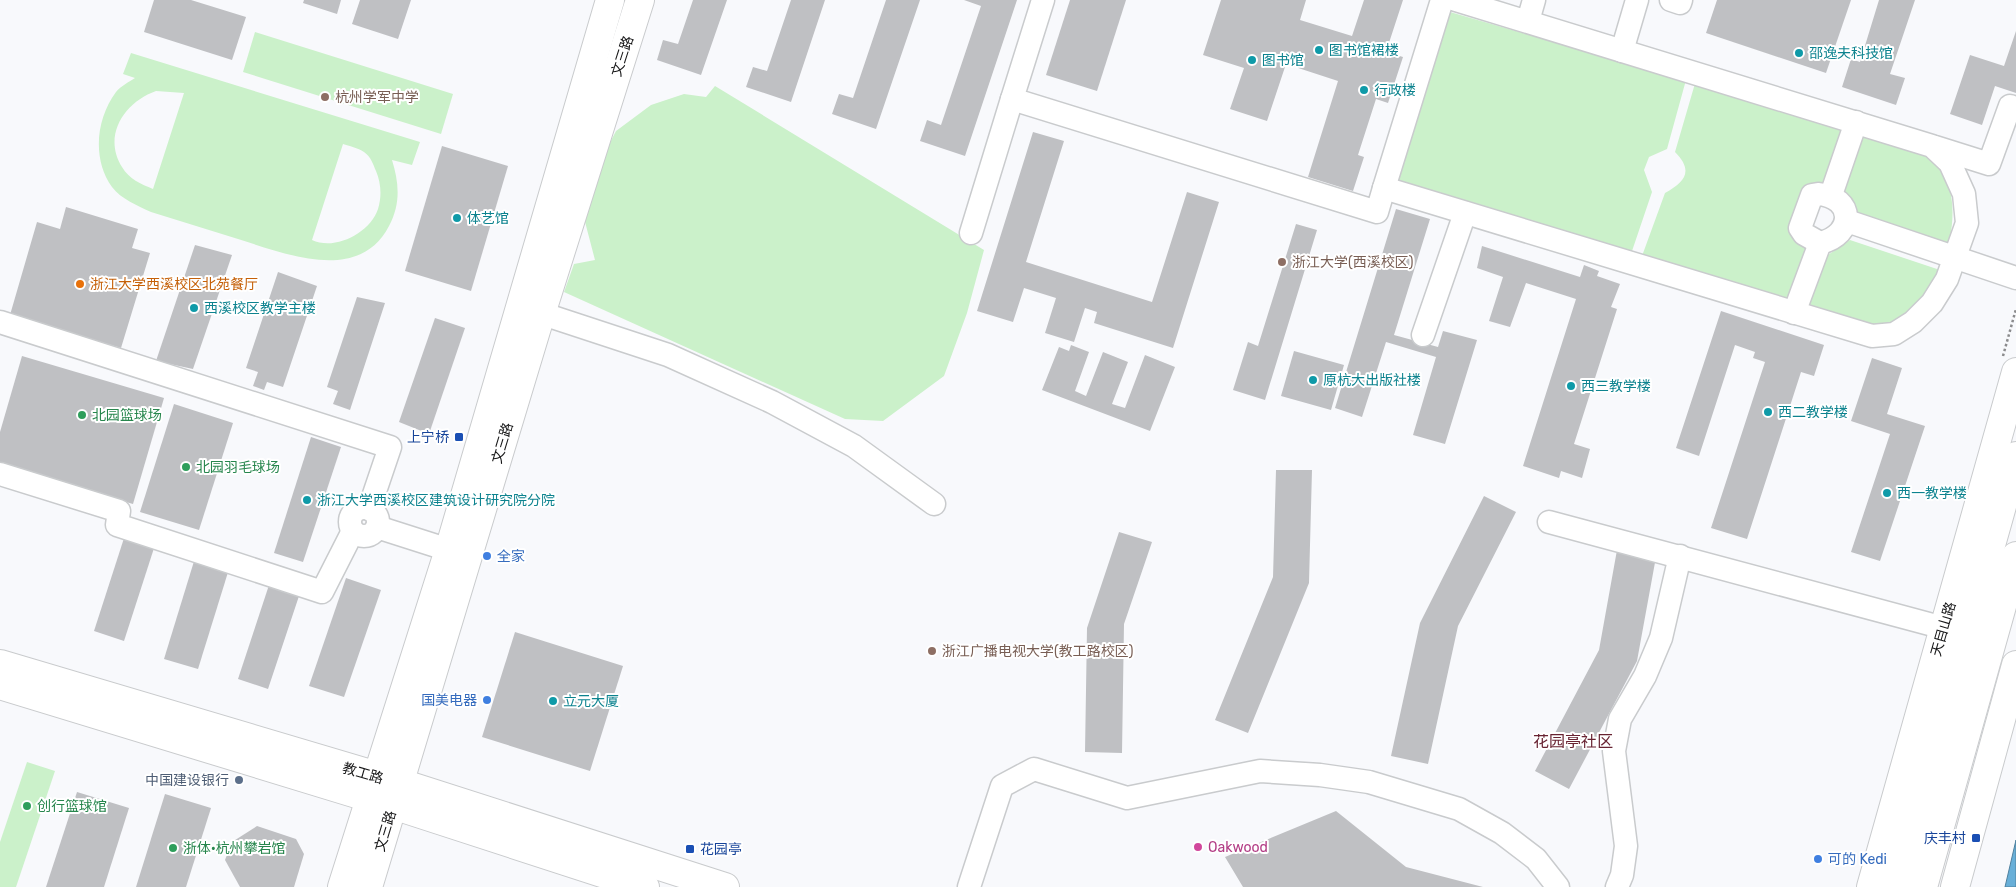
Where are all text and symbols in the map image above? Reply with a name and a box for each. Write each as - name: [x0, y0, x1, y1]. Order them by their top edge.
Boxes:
- street label: 文三路: [608, 34, 637, 79]
- place label: 图书馆裙楼: [1329, 42, 1399, 59]
- marker: 图书馆裙楼: [1313, 44, 1325, 56]
- place label: 邵逸夫科技馆: [1809, 45, 1893, 62]
- marker: 邵逸夫科技馆: [1793, 47, 1805, 59]
- place label: 图书馆: [1262, 52, 1304, 69]
- marker: 图书馆: [1246, 54, 1258, 66]
- place label: 行政楼: [1374, 82, 1416, 99]
- marker: 行政楼: [1358, 84, 1370, 96]
- place label: 杭州学军中学: [335, 89, 419, 106]
- marker: 杭州学军中学: [319, 91, 331, 103]
- place label: 体艺馆: [467, 210, 509, 227]
- marker: 体艺馆: [451, 212, 463, 224]
- place label: 浙江大学(西溪校区): [1292, 254, 1414, 271]
- marker: 浙江大学(西溪校区): [1276, 256, 1288, 268]
- place label: 浙江大学西溪校区北苑餐厅: [90, 276, 258, 293]
- marker: 浙江大学西溪校区北苑餐厅: [74, 278, 86, 290]
- place label: 西溪校区教学主楼: [204, 300, 316, 317]
- marker: 西溪校区教学主楼: [188, 302, 200, 314]
- place label: 原杭大出版社楼: [1323, 372, 1421, 389]
- marker: 原杭大出版社楼: [1307, 374, 1319, 386]
- place label: 西三教学楼: [1581, 378, 1651, 395]
- marker: 西三教学楼: [1565, 380, 1577, 392]
- place label: 西二教学楼: [1778, 404, 1848, 421]
- marker: 西二教学楼: [1762, 406, 1774, 418]
- place label: 北园篮球场: [92, 407, 162, 424]
- marker: 北园篮球场: [76, 409, 88, 421]
- street label: 文三路: [488, 421, 517, 466]
- place label: 上宁桥: [407, 429, 449, 446]
- marker: 上宁桥: [453, 431, 465, 443]
- place label: 北园羽毛球场: [196, 459, 280, 476]
- marker: 北园羽毛球场: [180, 461, 192, 473]
- place label: 西一教学楼: [1897, 485, 1967, 502]
- marker: 西一教学楼: [1881, 487, 1893, 499]
- place label: 浙江大学西溪校区建筑设计研究院分院: [317, 492, 555, 509]
- marker: 浙江大学西溪校区建筑设计研究院分院: [301, 494, 313, 506]
- place label: 全家: [497, 548, 525, 565]
- marker: 全家: [481, 550, 493, 562]
- street label: 天目山路: [1928, 600, 1959, 658]
- place label: 浙江广播电视大学(教工路校区): [942, 643, 1134, 660]
- marker: 浙江广播电视大学(教工路校区): [926, 645, 938, 657]
- place label: 国美电器: [421, 692, 477, 709]
- place label: 立元大厦: [563, 693, 619, 710]
- marker: 国美电器: [481, 694, 493, 706]
- marker: 立元大厦: [547, 695, 559, 707]
- district label: 花园亭社区: [1533, 732, 1613, 751]
- street label: 教工路: [340, 760, 385, 787]
- place label: 中国建设银行: [145, 772, 229, 789]
- marker: 中国建设银行: [233, 774, 245, 786]
- place label: 创行篮球馆: [37, 798, 107, 815]
- marker: 创行篮球馆: [21, 800, 33, 812]
- street label: 文三路: [371, 809, 400, 854]
- place label: 庆丰村: [1924, 830, 1966, 847]
- marker: 庆丰村: [1970, 832, 1982, 844]
- place label: Oakwood: [1208, 839, 1268, 856]
- place label: 浙体·杭州攀岩馆: [183, 840, 286, 857]
- place label: 花园亭: [700, 841, 742, 858]
- marker: Oakwood: [1192, 841, 1204, 853]
- marker: 浙体·杭州攀岩馆: [167, 842, 179, 854]
- marker: 花园亭: [684, 843, 696, 855]
- place label: 可的 Kedi: [1828, 851, 1887, 868]
- marker: 可的 Kedi: [1812, 853, 1824, 865]

